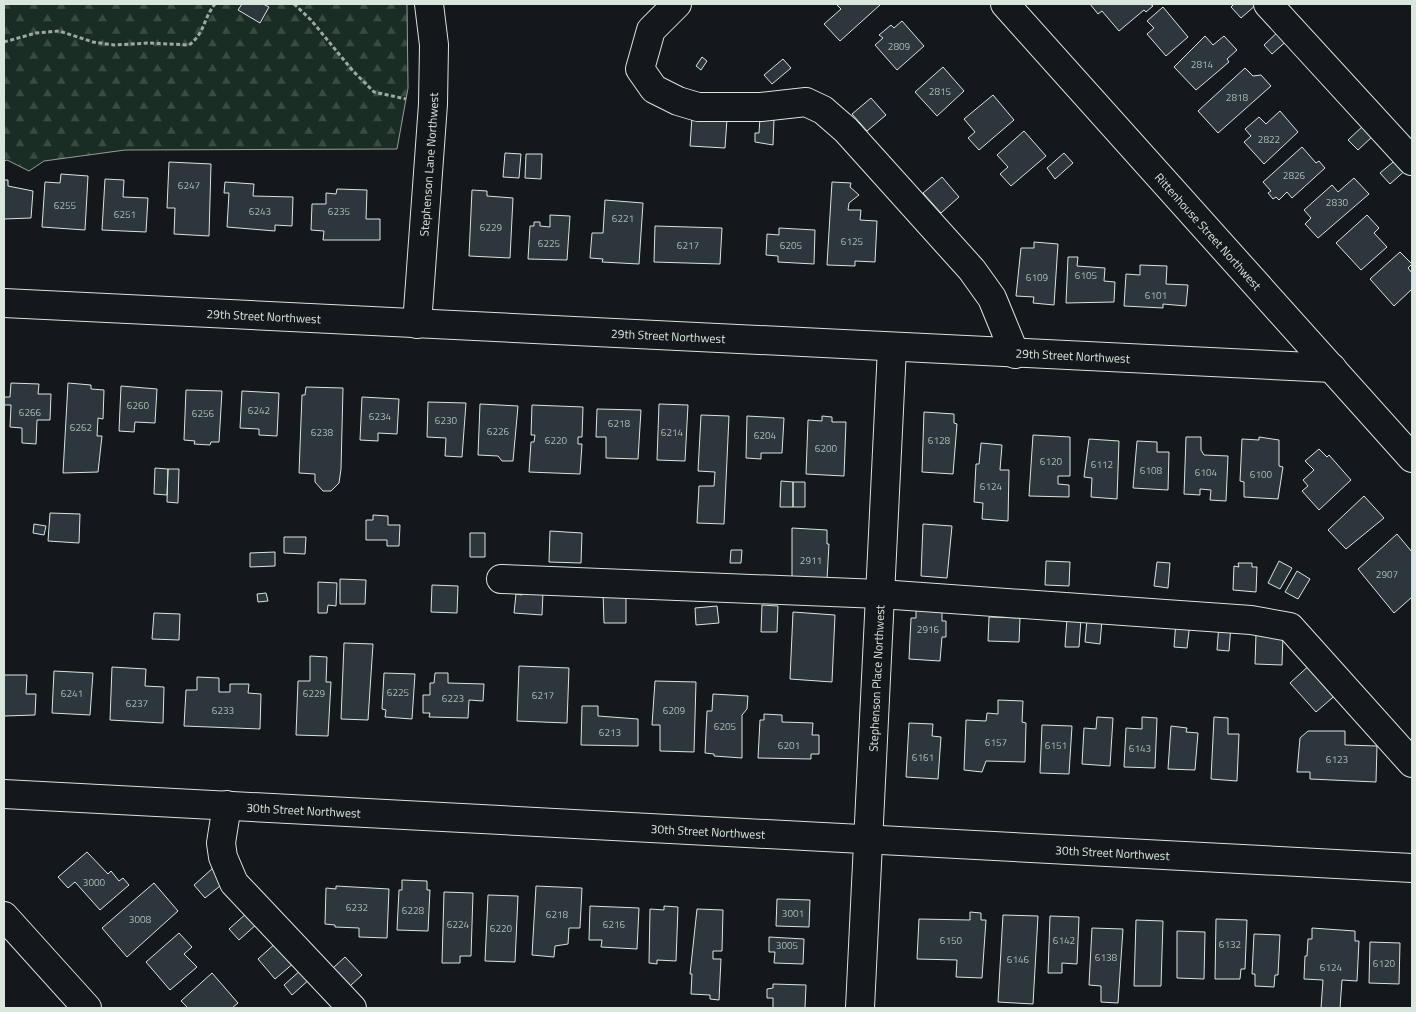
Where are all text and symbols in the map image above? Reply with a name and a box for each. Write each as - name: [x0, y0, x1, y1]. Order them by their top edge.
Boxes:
- house number: 2809: [888, 39, 911, 54]
- house number: 2814: [1191, 57, 1214, 72]
- house number: 2815: [929, 84, 952, 99]
- house number: 2818: [1226, 90, 1249, 105]
- street label: Stephenson Lane Northwest: [414, 92, 443, 237]
- house number: 2822: [1258, 132, 1280, 147]
- street label: Rittenhouse Street Northwest: [1151, 168, 1267, 295]
- house number: 2826: [1283, 168, 1306, 183]
- house number: 6247: [178, 178, 200, 193]
- house number: 2830: [1326, 195, 1349, 210]
- house number: 6255: [54, 198, 77, 213]
- house number: 6243: [249, 204, 271, 219]
- house number: 6235: [328, 204, 351, 219]
- house number: 6251: [114, 207, 136, 222]
- house number: 6221: [612, 211, 634, 226]
- house number: 6229: [480, 220, 503, 235]
- house number: 6125: [841, 234, 864, 249]
- house number: 6225: [538, 236, 561, 251]
- house number: 6217: [677, 238, 699, 253]
- house number: 6205: [780, 238, 803, 253]
- house number: 6105: [1075, 268, 1098, 283]
- house number: 6109: [1026, 270, 1049, 285]
- house number: 6101: [1145, 288, 1167, 303]
- street label: 29th Street Northwest: [206, 303, 322, 328]
- street label: 29th Street Northwest: [611, 323, 727, 348]
- street label: 29th Street Northwest: [1015, 343, 1131, 368]
- house number: 6260: [127, 398, 150, 413]
- house number: 6242: [248, 403, 270, 418]
- house number: 6266: [19, 405, 42, 420]
- house number: 6256: [192, 406, 215, 421]
- house number: 6234: [369, 409, 392, 424]
- house number: 6230: [435, 413, 458, 428]
- house number: 6218: [608, 416, 631, 431]
- house number: 6262: [70, 420, 92, 435]
- house number: 6226: [487, 424, 510, 439]
- house number: 6238: [311, 425, 334, 440]
- house number: 6214: [661, 425, 684, 440]
- house number: 6204: [754, 428, 777, 443]
- house number: 6220: [545, 433, 568, 448]
- house number: 6128: [928, 433, 951, 448]
- house number: 6200: [815, 441, 838, 456]
- house number: 6120: [1040, 454, 1063, 469]
- house number: 6112: [1091, 457, 1113, 472]
- house number: 6108: [1140, 463, 1163, 478]
- house number: 6104: [1195, 465, 1218, 480]
- house number: 6100: [1250, 467, 1273, 482]
- house number: 6124: [980, 479, 1003, 494]
- house number: 2911: [800, 553, 822, 568]
- house number: 2907: [1376, 567, 1398, 582]
- street label: Stephenson Place Northwest: [863, 604, 889, 752]
- house number: 2916: [917, 622, 940, 637]
- house number: 6225: [387, 685, 410, 700]
- house number: 6241: [61, 686, 83, 701]
- house number: 6229: [303, 686, 326, 701]
- house number: 6217: [532, 688, 554, 703]
- house number: 6223: [442, 691, 464, 706]
- house number: 6237: [126, 696, 148, 711]
- house number: 6233: [212, 703, 234, 718]
- house number: 6209: [663, 703, 686, 718]
- house number: 6205: [714, 719, 737, 734]
- house number: 6213: [599, 725, 621, 740]
- house number: 6157: [985, 735, 1007, 750]
- house number: 6201: [778, 738, 800, 753]
- house number: 6151: [1045, 738, 1067, 753]
- house number: 6143: [1129, 741, 1151, 756]
- house number: 6161: [912, 750, 934, 765]
- house number: 6123: [1326, 752, 1348, 767]
- street label: 30th Street Northwest: [246, 797, 362, 822]
- street label: 30th Street Northwest: [650, 819, 767, 844]
- street label: 30th Street Northwest: [1055, 840, 1171, 865]
- house number: 3000: [83, 875, 106, 890]
- house number: 6232: [346, 900, 368, 915]
- house number: 6228: [402, 903, 425, 918]
- house number: 3001: [782, 906, 804, 921]
- house number: 6218: [546, 907, 569, 922]
- house number: 3008: [129, 912, 152, 927]
- house number: 6224: [447, 917, 470, 932]
- house number: 6216: [603, 917, 626, 932]
- house number: 6220: [490, 921, 513, 936]
- house number: 6150: [940, 933, 963, 948]
- house number: 6142: [1053, 933, 1075, 948]
- house number: 6132: [1219, 937, 1241, 952]
- house number: 3005: [776, 938, 799, 953]
- house number: 6138: [1095, 950, 1118, 965]
- house number: 6146: [1007, 952, 1030, 967]
- house number: 6120: [1373, 956, 1396, 971]
- house number: 6124: [1320, 960, 1343, 975]

